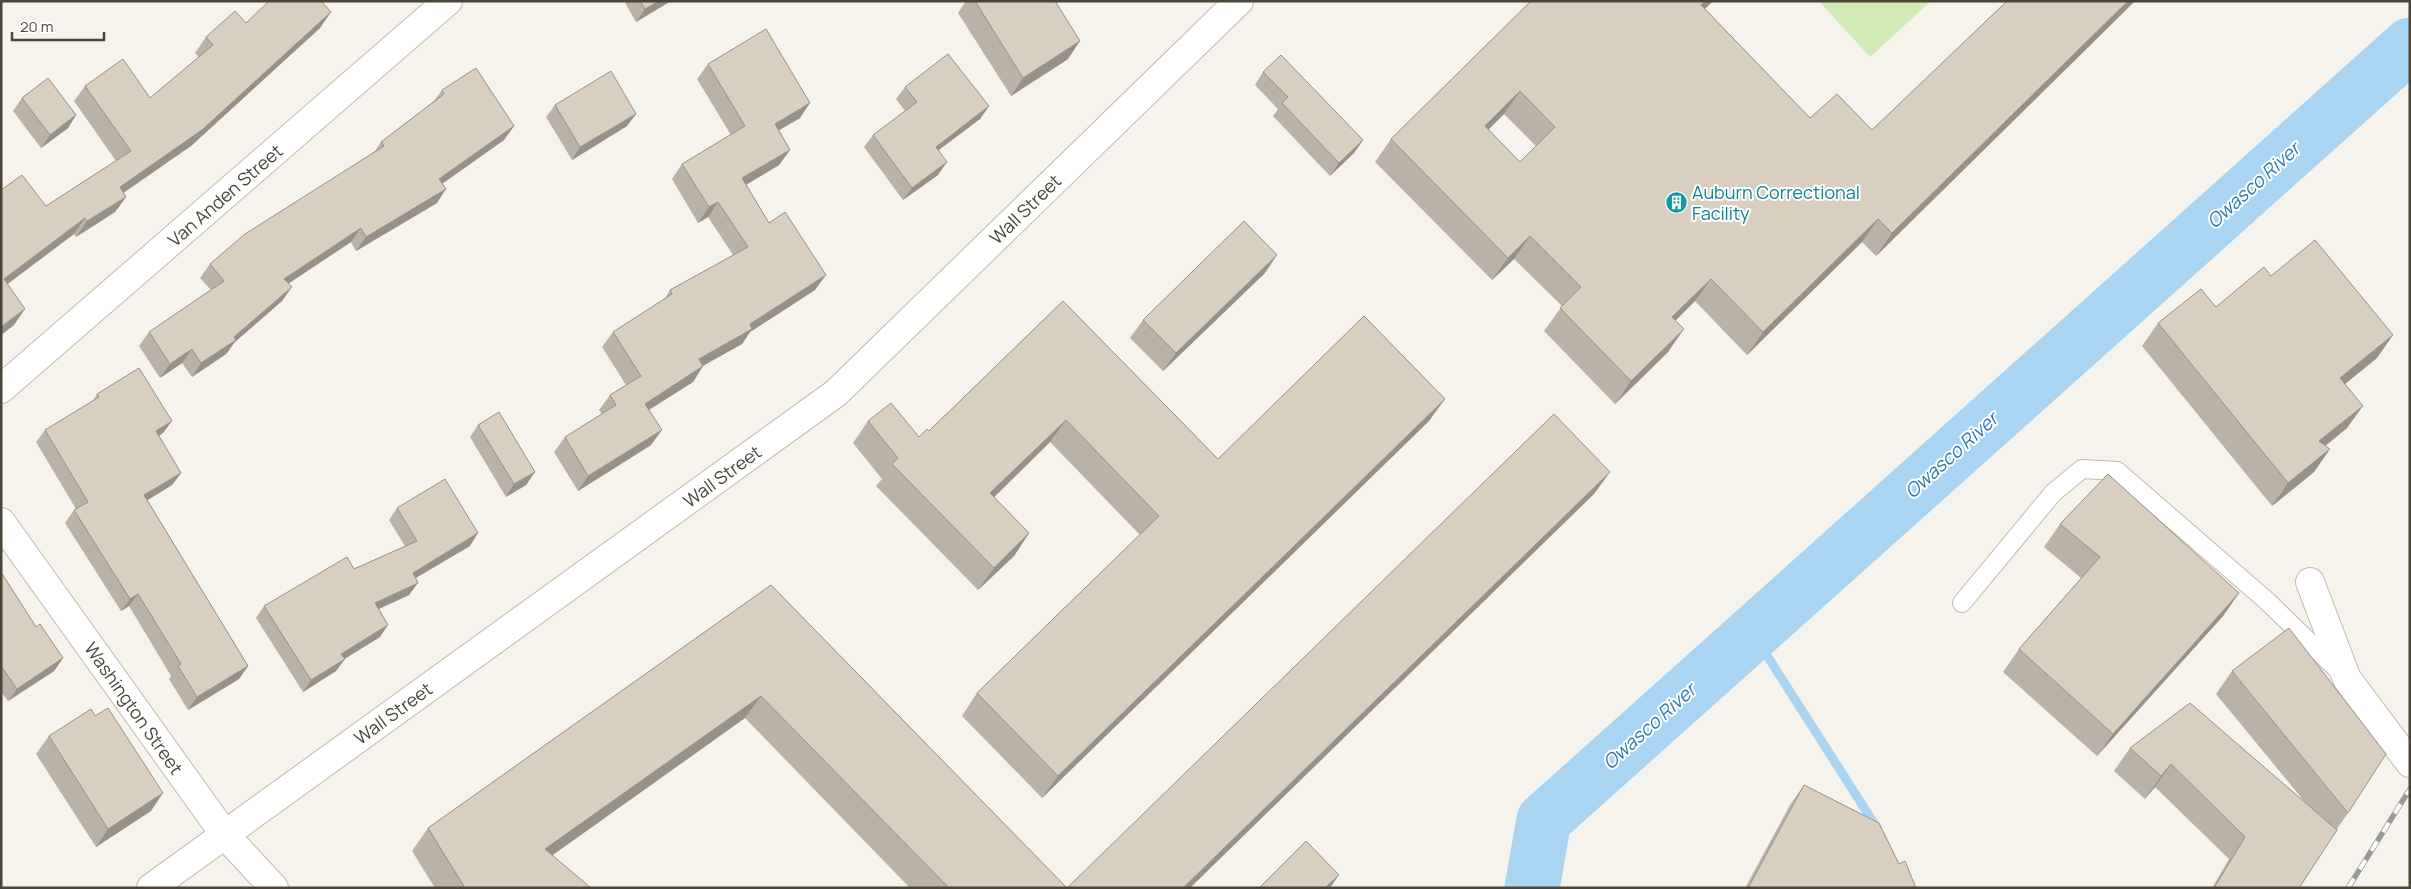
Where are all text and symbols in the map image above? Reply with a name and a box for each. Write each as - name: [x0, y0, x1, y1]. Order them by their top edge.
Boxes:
- scale bar: [12, 10, 105, 42]
- text: 20 m: [20, 16, 53, 37]
- water label: Owasco River: [2201, 135, 2307, 234]
- street label: Van Anden Street: [163, 139, 287, 251]
- street label: Wall Street: [984, 169, 1066, 249]
- place label: Auburn Correctional Facility: [1692, 180, 1860, 225]
- building icon: Auburn Correctional Facility: [1664, 190, 1688, 214]
- water label: Owasco River: [1899, 405, 2005, 504]
- street label: Wall Street: [678, 440, 766, 512]
- street label: Washington Street: [79, 637, 189, 779]
- water label: Owasco River: [1597, 676, 1703, 775]
- street label: Wall Street: [349, 677, 437, 749]

